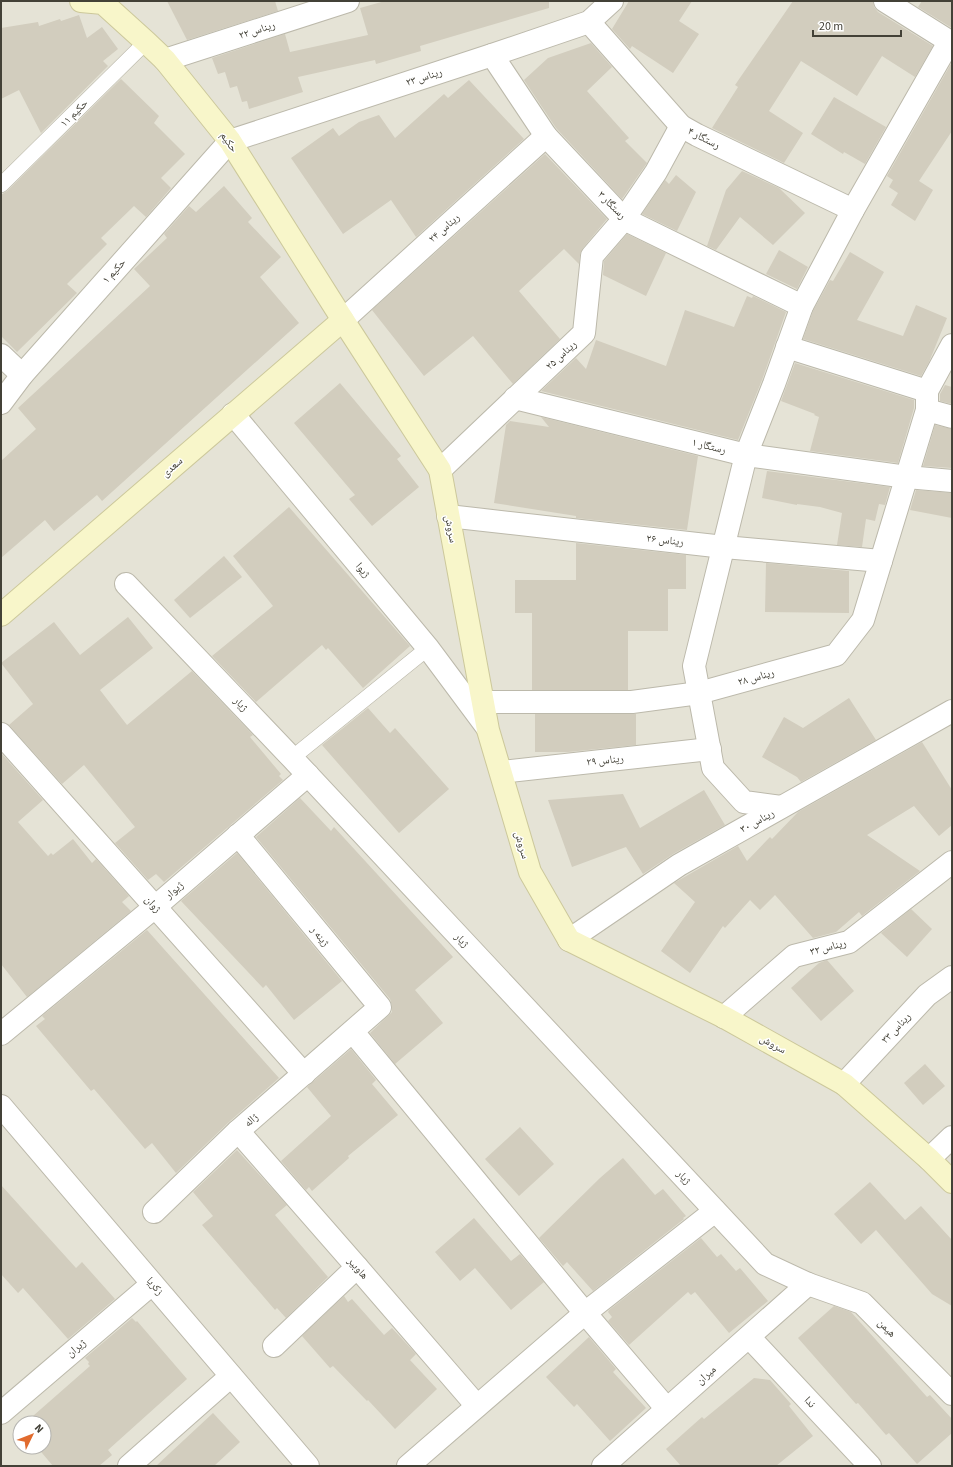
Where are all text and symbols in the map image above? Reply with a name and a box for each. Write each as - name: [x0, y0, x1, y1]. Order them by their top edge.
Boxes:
- scale bar: [813, 12, 901, 38]
- street label: ریناس ۲۲: [237, 17, 277, 43]
- text: 20 m: [819, 18, 843, 35]
- street label: ریناس ۲۳: [404, 64, 444, 90]
- street label: حکیم ۱۱: [57, 96, 91, 130]
- street label: رستگار ۴: [685, 123, 723, 153]
- street label: حکیم: [217, 129, 241, 155]
- street label: رستگار ۳: [594, 187, 630, 223]
- street label: ریناس ۲۴: [425, 210, 463, 246]
- street label: حکیم ۱: [99, 255, 129, 287]
- street label: ریناس ۲۵: [542, 337, 580, 373]
- street label: رستگار ۱: [690, 435, 728, 457]
- street label: سعدی: [158, 454, 186, 480]
- street label: سروش: [441, 514, 461, 544]
- street label: ریناس ۲۶: [646, 531, 684, 549]
- street label: ژیوا: [352, 559, 374, 581]
- street label: ریناس ۲۸: [736, 665, 776, 689]
- street label: ژیار: [230, 693, 252, 715]
- street label: ریناس ۲۹: [586, 751, 624, 769]
- street label: ریناس ۳۰: [737, 805, 777, 837]
- street label: سروش: [511, 829, 533, 861]
- street label: ژیوار: [161, 878, 186, 903]
- street label: ژوان: [141, 892, 165, 916]
- street label: ژینه ر: [306, 922, 333, 950]
- street label: ژیار: [451, 929, 473, 951]
- street label: ریناس ۳۲: [808, 935, 848, 959]
- street label: ریناس ۳۳: [878, 1009, 914, 1047]
- street label: سروش: [757, 1031, 789, 1057]
- street label: ژاله: [241, 1110, 261, 1130]
- street label: ژیار: [673, 1166, 695, 1188]
- street label: هاوبیر: [343, 1253, 372, 1283]
- street label: زکریا: [143, 1274, 167, 1298]
- street label: هیمن: [874, 1315, 900, 1341]
- street label: ژیران: [63, 1335, 89, 1361]
- street label: میران: [693, 1362, 719, 1388]
- street label: ندا: [801, 1393, 819, 1411]
- north arrow: [12, 1415, 52, 1455]
- text: N: [31, 1421, 47, 1436]

